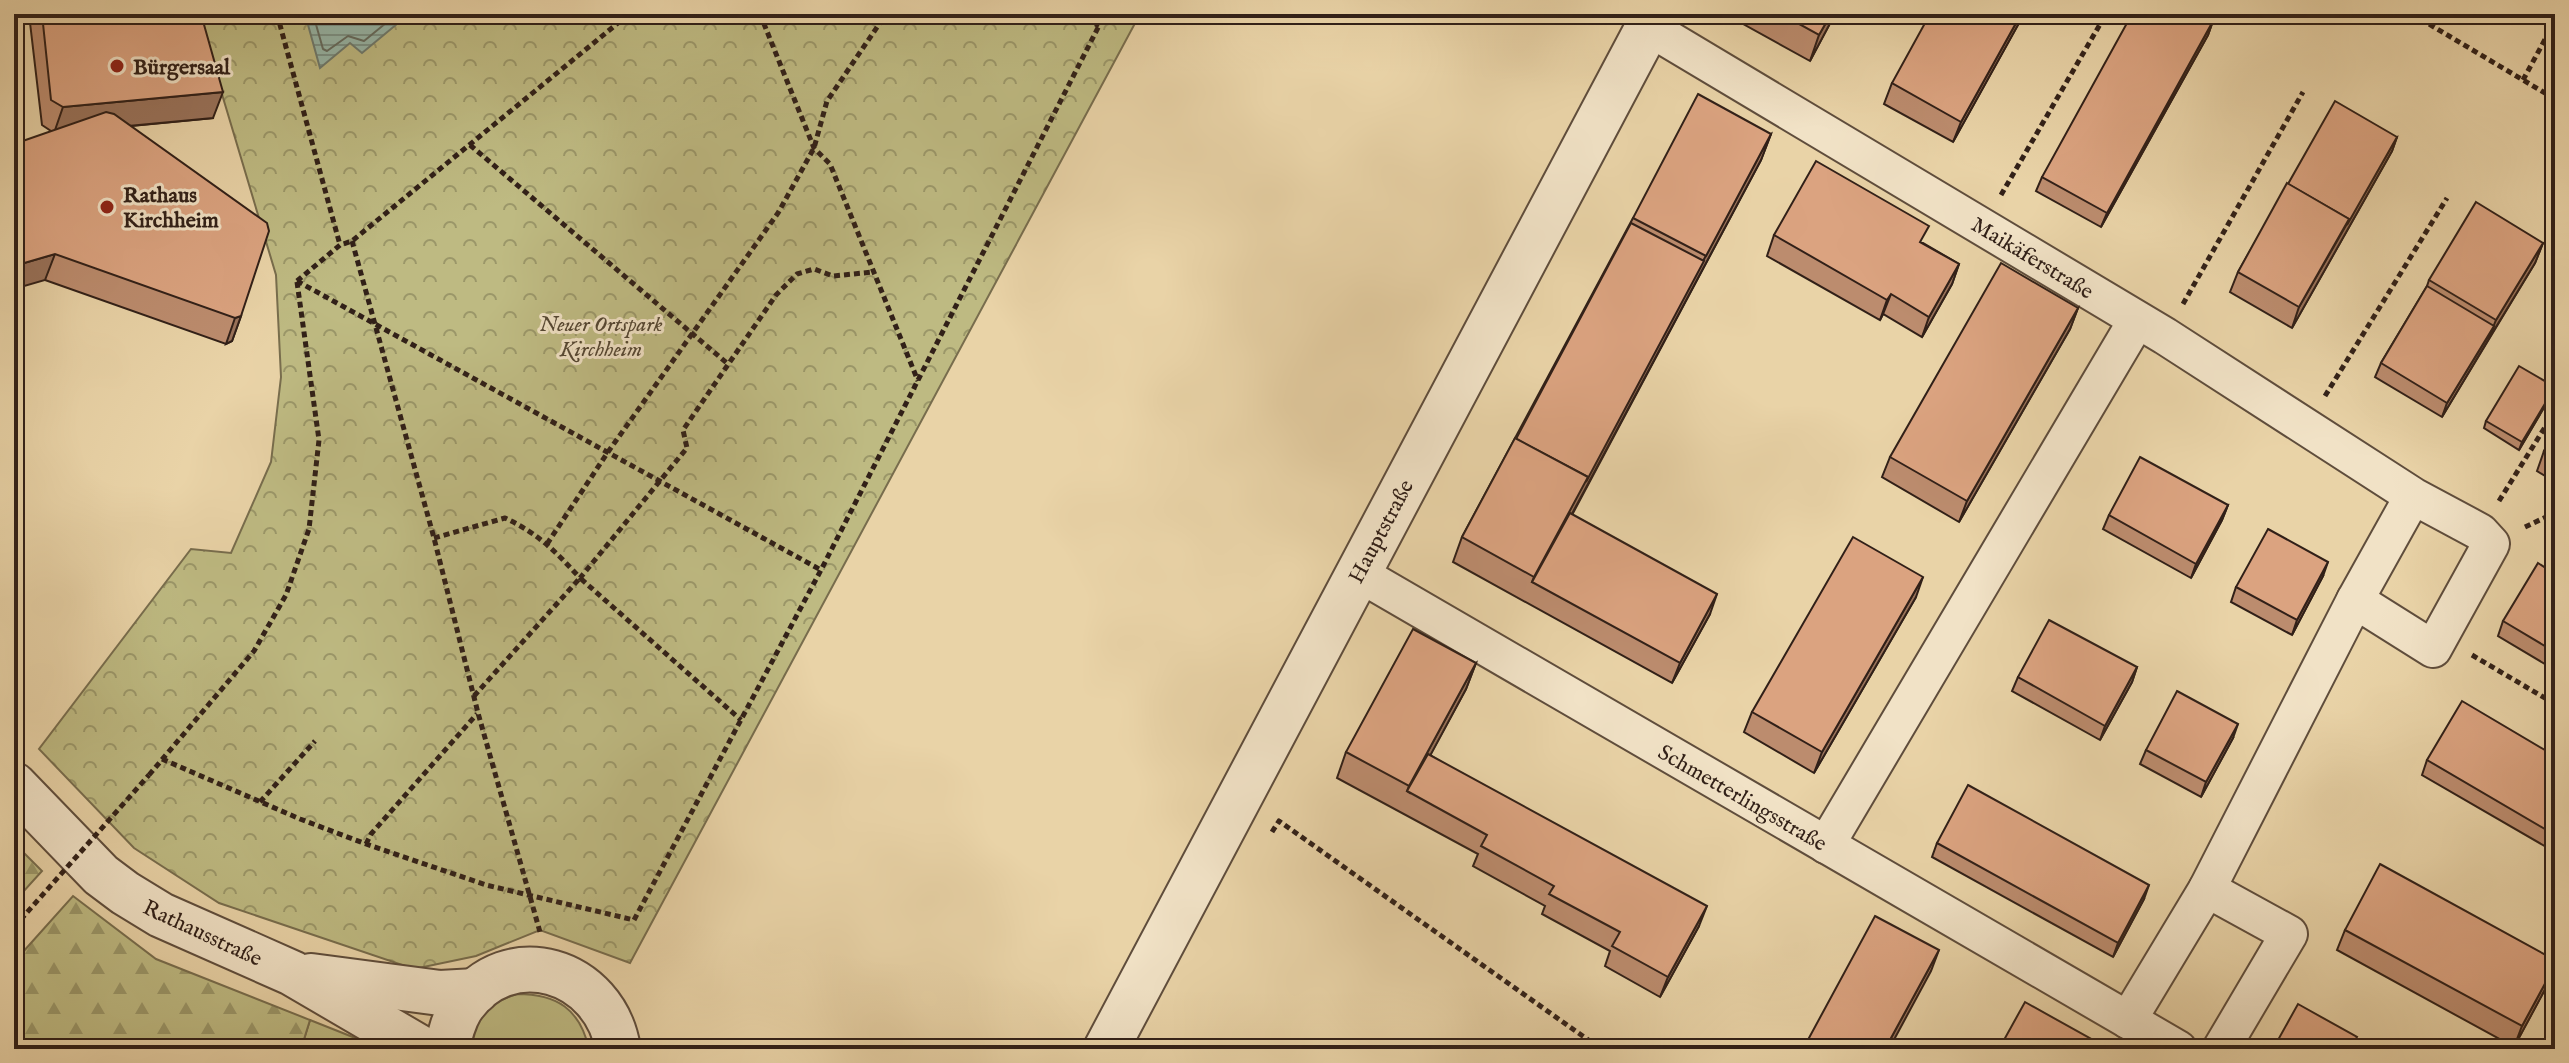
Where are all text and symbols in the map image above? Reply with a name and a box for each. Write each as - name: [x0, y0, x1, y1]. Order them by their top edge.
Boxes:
- place label: Bürgersaal: [133, 54, 231, 82]
- marker: Bürgersaal: [108, 57, 126, 75]
- place label: Rathaus Kirchheim: [123, 182, 219, 235]
- marker: Rathaus Kirchheim: [98, 198, 116, 216]
- street label: Maikäferstraße: [1966, 211, 2098, 306]
- park label: Neuer Ortspark Kirchheim: [539, 311, 663, 364]
- street label: Hauptstraße: [1343, 475, 1421, 589]
- street label: Schmetterlingsstraße: [1653, 739, 1831, 858]
- street label: Rathausstraße: [138, 894, 266, 974]

